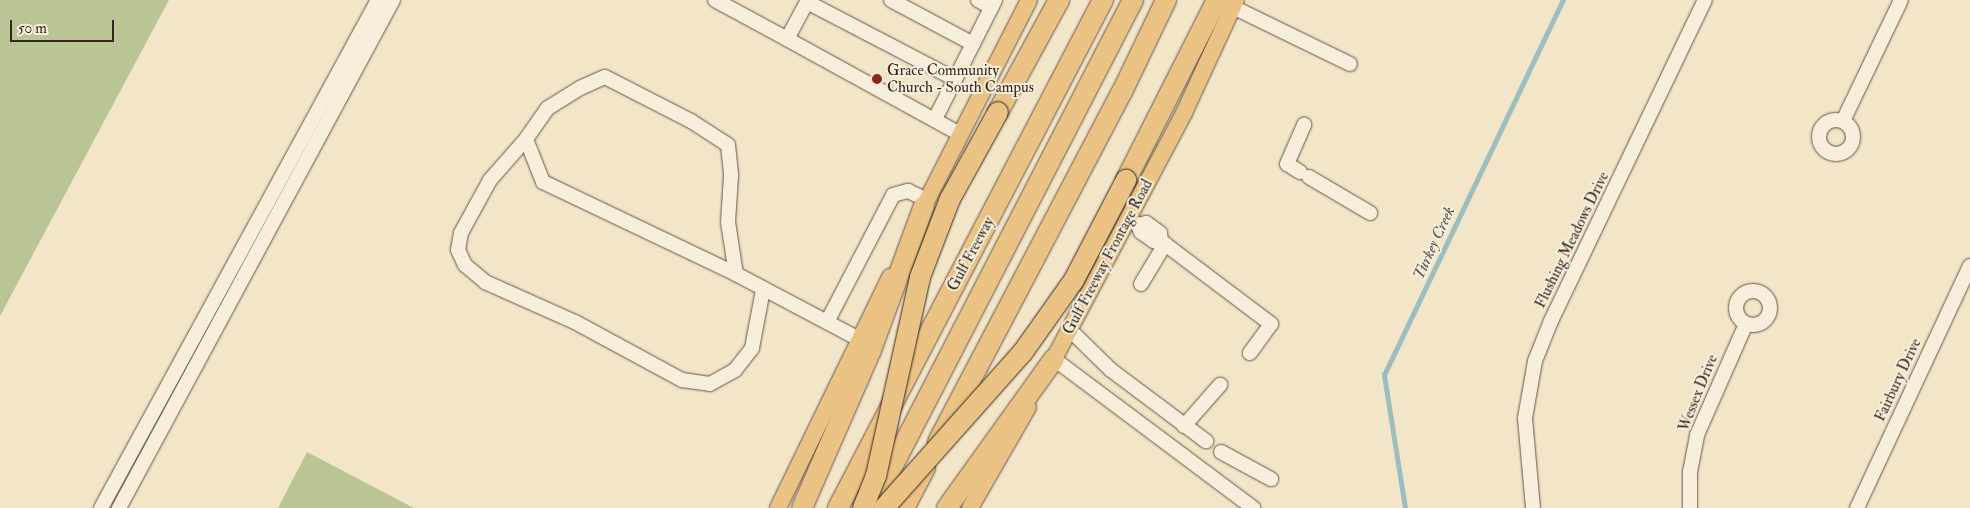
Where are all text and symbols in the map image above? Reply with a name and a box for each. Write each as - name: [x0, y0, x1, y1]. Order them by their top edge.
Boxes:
- scale bar: [12, 10, 116, 42]
- text: 50 m: [18, 19, 47, 38]
- place label: Grace Community Church - South Campus: [887, 61, 1034, 96]
- marker: Grace Community Church - South Campus: [871, 73, 883, 85]
- street label: Flushing Meadows Drive: [1531, 169, 1613, 311]
- street label: Gulf Freeway Frontage Road: [1059, 176, 1157, 338]
- water label: Turkey Creek: [1409, 204, 1459, 282]
- street label: Gulf Freeway: [944, 214, 998, 294]
- street label: Fairbury Drive: [1871, 336, 1925, 424]
- street label: Wessex Drive: [1675, 352, 1721, 434]

